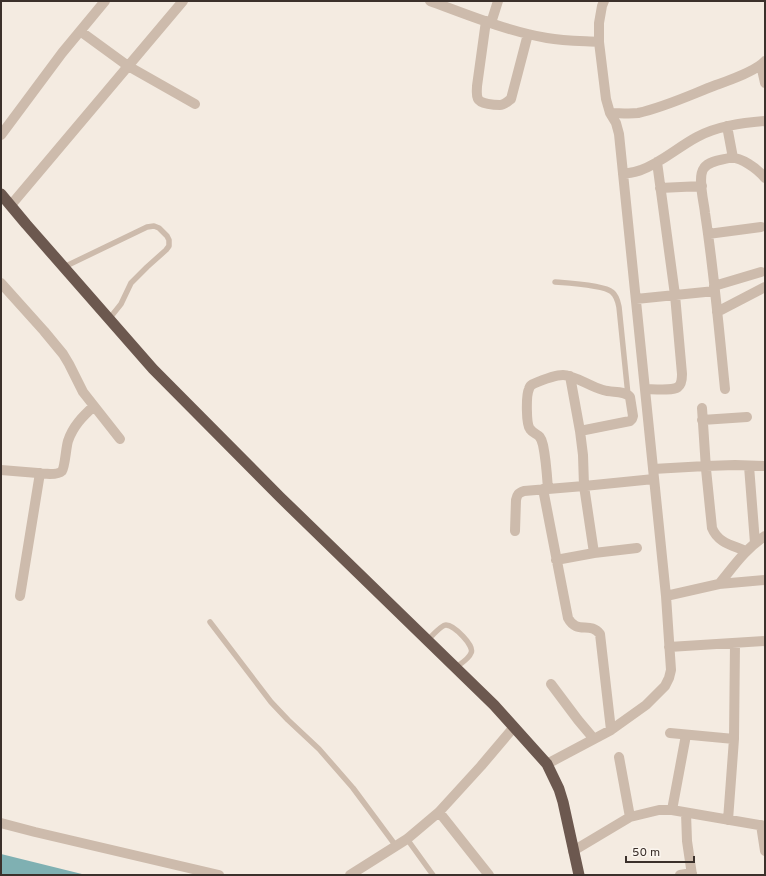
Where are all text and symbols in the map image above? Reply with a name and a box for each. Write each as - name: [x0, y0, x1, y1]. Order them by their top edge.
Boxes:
- scale bar: [626, 838, 694, 864]
- text: 50 m: [632, 845, 660, 861]

